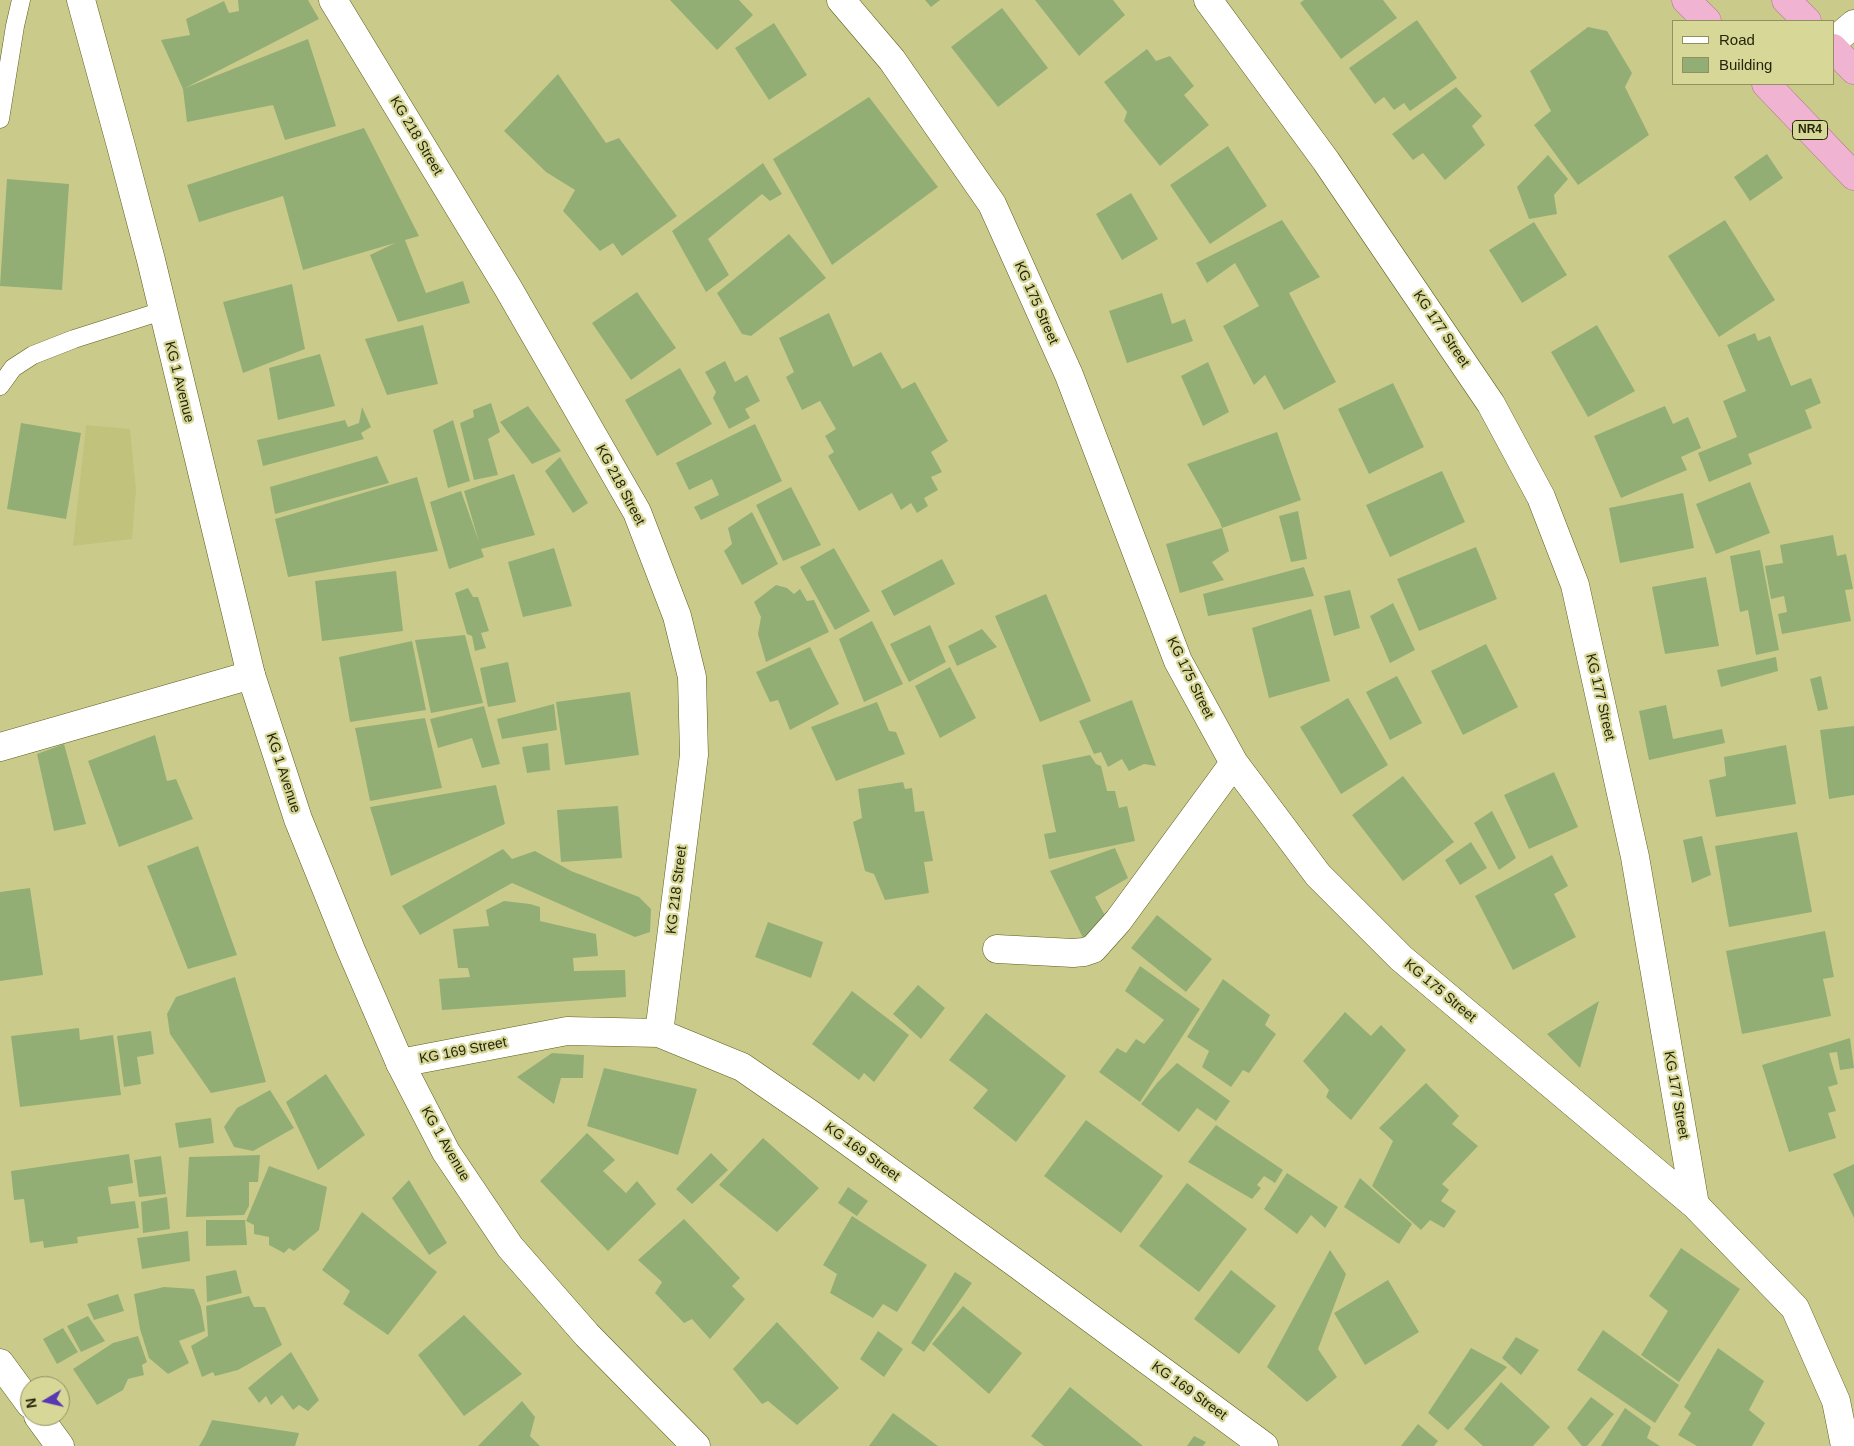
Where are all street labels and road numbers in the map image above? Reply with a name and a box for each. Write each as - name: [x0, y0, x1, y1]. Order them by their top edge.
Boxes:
- street label: KG 218 Street: [386, 94, 446, 178]
- road number: NR4: [1792, 120, 1828, 140]
- street label: KG 175 Street: [1010, 259, 1062, 347]
- street label: KG 177 Street: [1409, 288, 1473, 370]
- street label: KG 1 Avenue: [161, 340, 197, 424]
- street label: KG 218 Street: [592, 442, 648, 528]
- street label: KG 175 Street: [1163, 634, 1217, 722]
- street label: KG 177 Street: [1582, 652, 1618, 742]
- street label: KG 1 Avenue: [262, 731, 304, 815]
- street label: KG 218 Street: [663, 845, 691, 935]
- street label: KG 175 Street: [1401, 956, 1479, 1026]
- street label: KG 169 Street: [418, 1034, 508, 1068]
- street label: KG 177 Street: [1660, 1050, 1692, 1140]
- street label: KG 1 Avenue: [417, 1104, 473, 1184]
- street label: KG 169 Street: [821, 1119, 903, 1185]
- street label: KG 169 Street: [1148, 1358, 1230, 1424]

